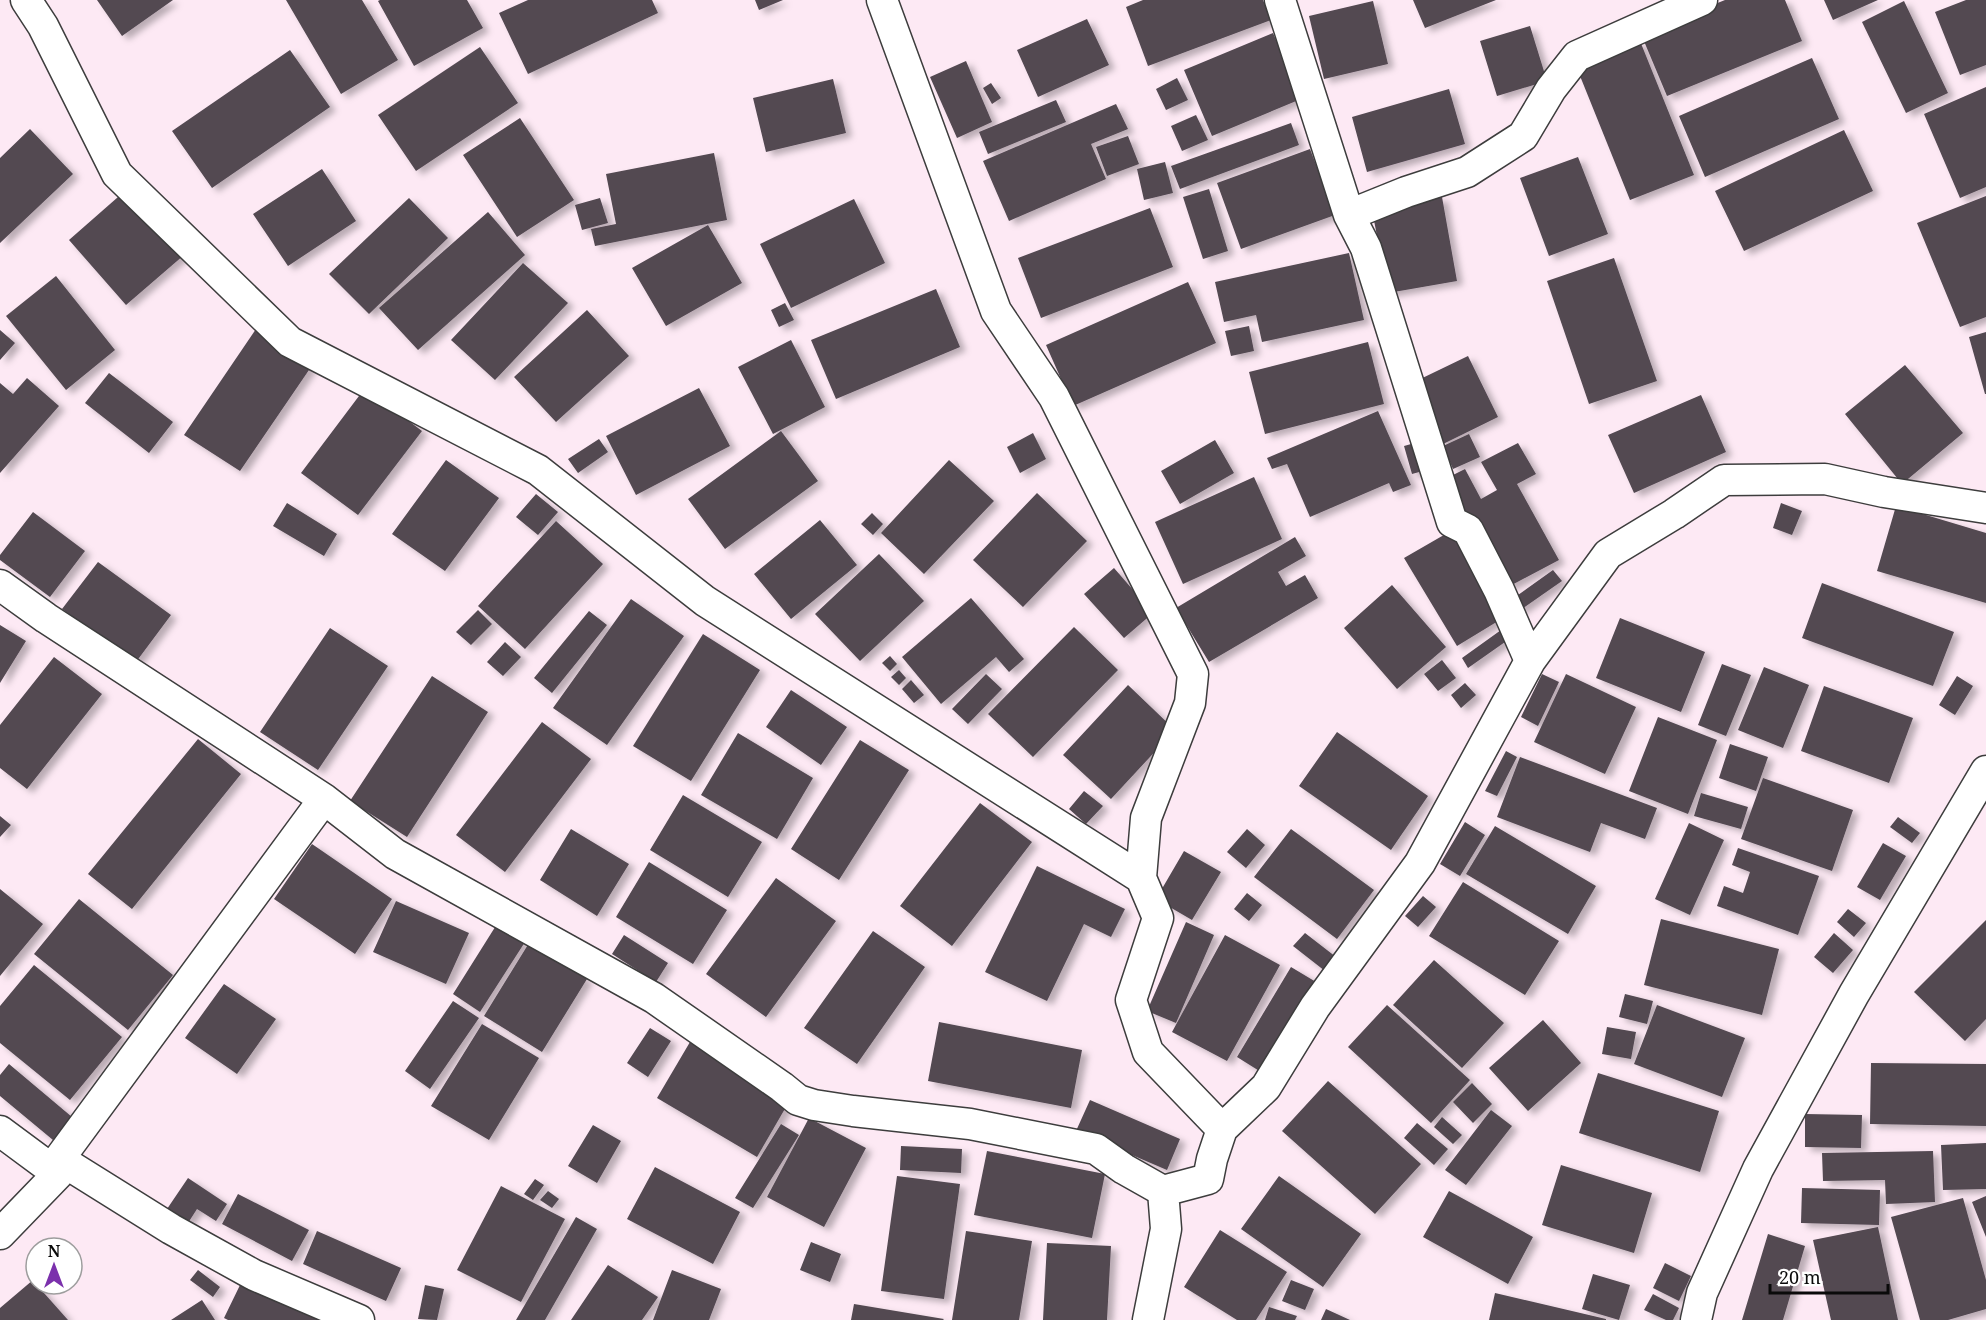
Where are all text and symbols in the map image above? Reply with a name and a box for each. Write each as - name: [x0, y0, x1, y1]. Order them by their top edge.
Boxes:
- north arrow: [24, 1236, 84, 1296]
- text: N: [48, 1240, 61, 1262]
- scale bar: [1770, 1257, 1888, 1295]
- text: 20 m: [1779, 1265, 1821, 1289]

